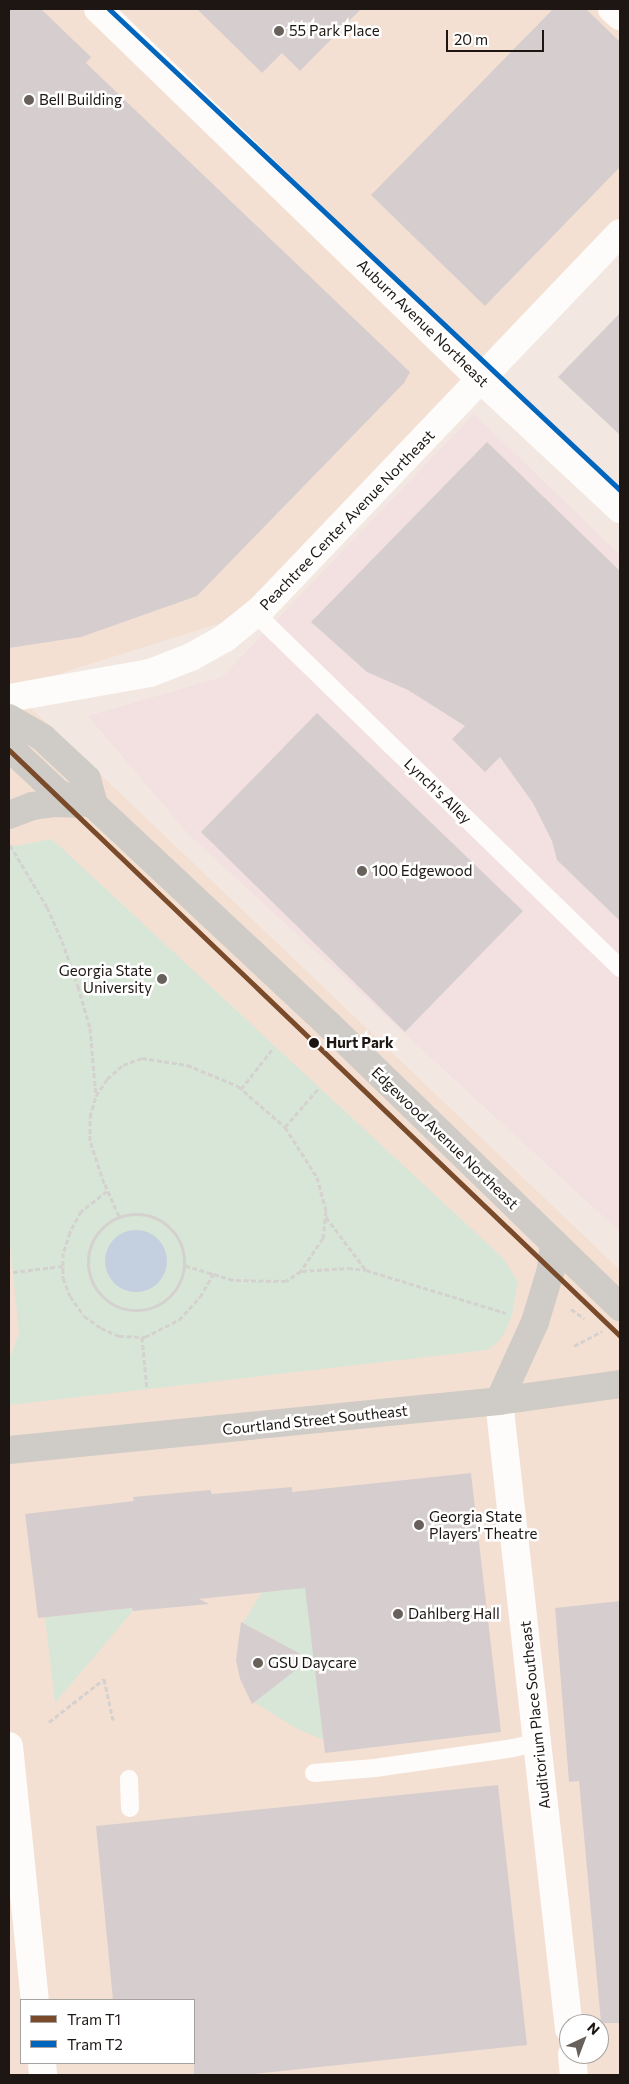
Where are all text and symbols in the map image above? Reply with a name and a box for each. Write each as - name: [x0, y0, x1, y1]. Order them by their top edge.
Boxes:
- scale bar: [449, 20, 546, 52]
- place label: 55 Park Place: [289, 22, 380, 40]
- marker: 55 Park Place: [273, 25, 285, 37]
- text: 20 m: [454, 30, 488, 48]
- place label: Bell Building: [39, 91, 122, 109]
- marker: Bell Building: [23, 94, 35, 106]
- street label: Auburn Avenue Northeast: [353, 255, 493, 391]
- street label: Peachtree Center Avenue Northeast: [256, 426, 438, 614]
- street label: Lynch's Alley: [401, 754, 475, 828]
- place label: 100 Edgewood: [372, 862, 472, 880]
- marker: 100 Edgewood: [356, 865, 368, 877]
- place label: Georgia State University: [59, 961, 152, 996]
- marker: Georgia State University: [156, 973, 168, 985]
- place label: Hurt Park: [326, 1034, 394, 1052]
- marker: Hurt Park: [306, 1035, 322, 1051]
- street label: Edgewood Avenue Northeast: [368, 1063, 522, 1213]
- street label: Courtland Street Southeast: [221, 1401, 409, 1439]
- place label: Georgia State Players' Theatre: [429, 1507, 538, 1542]
- marker: Georgia State Players' Theatre: [413, 1519, 425, 1531]
- place label: Dahlberg Hall: [408, 1605, 500, 1623]
- marker: Dahlberg Hall: [392, 1608, 404, 1620]
- street label: Auditorium Place Southeast: [516, 1620, 554, 1810]
- place label: GSU Daycare: [268, 1654, 357, 1672]
- marker: GSU Daycare: [252, 1657, 264, 1669]
- legend: [20, 1999, 195, 2064]
- text: Tram T1: [67, 2010, 121, 2028]
- north arrow: [559, 2014, 609, 2064]
- text: N: [584, 2019, 604, 2038]
- text: Tram T2: [67, 2035, 123, 2053]

